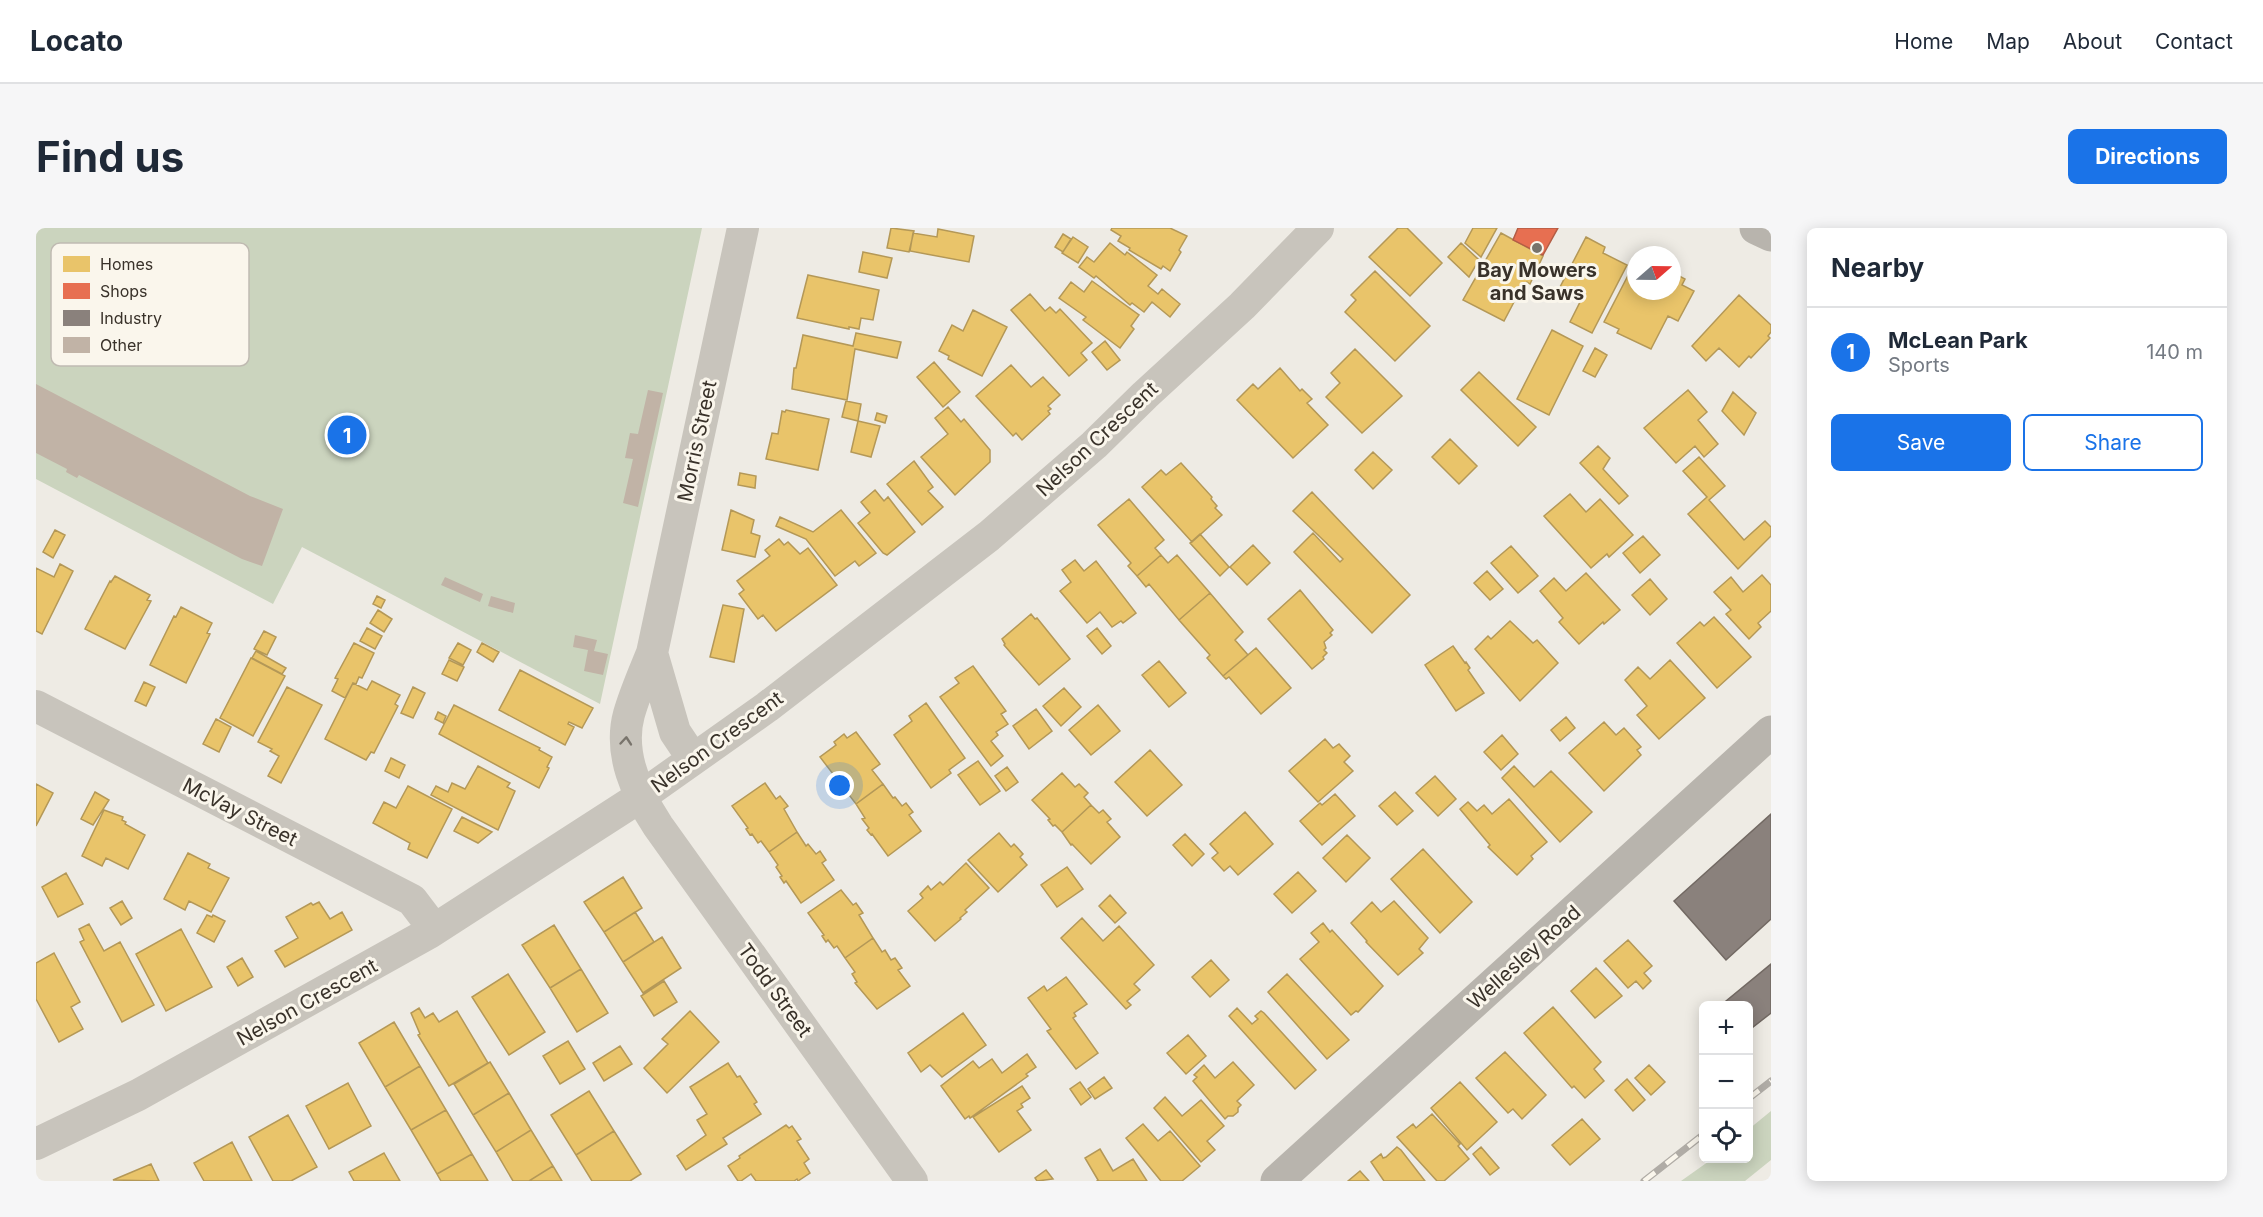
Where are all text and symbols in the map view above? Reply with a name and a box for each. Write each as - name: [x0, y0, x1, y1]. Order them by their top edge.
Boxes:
- text: Locato: [30, 24, 123, 58]
- text: Home: [1894, 29, 1953, 54]
- text: Map: [1986, 29, 2030, 54]
- text: About: [2063, 29, 2122, 54]
- text: Contact: [2155, 29, 2233, 54]
- button: Directions: [2068, 129, 2227, 184]
- text: Find us: [36, 131, 184, 182]
- marker: Bay Mowers and Saws: [1530, 241, 1544, 255]
- legend: [51, 243, 249, 366]
- north arrow: [1627, 246, 1681, 300]
- text: Nearby: [1831, 252, 1924, 283]
- text: Homes: [100, 254, 153, 274]
- place label: Bay Mowers and Saws: [1477, 258, 1597, 305]
- text: Shops: [100, 281, 148, 301]
- text: Industry: [100, 308, 162, 328]
- text: McLean Park: [1888, 327, 2028, 353]
- text: Other: [100, 335, 142, 355]
- text: 1: [1846, 340, 1855, 364]
- text: 140 m: [2146, 340, 2203, 364]
- text: Sports: [1888, 353, 1950, 377]
- street label: Nelson Crescent: [1031, 376, 1163, 501]
- street label: Morris Street: [672, 378, 722, 504]
- pin: 1: [328, 412, 366, 458]
- button: Save: [1831, 414, 2011, 471]
- button: Share: [2023, 414, 2203, 471]
- street label: Nelson Crescent: [646, 686, 788, 798]
- one-way arrow: [619, 736, 632, 745]
- your location: [825, 771, 854, 800]
- street label: McVay Street: [179, 773, 302, 851]
- street label: Wellesley Road: [1463, 900, 1585, 1014]
- street label: Todd Street: [733, 938, 817, 1042]
- street label: Nelson Crescent: [233, 953, 382, 1051]
- map controls: [1699, 1001, 1753, 1163]
- button: +: [1699, 1001, 1753, 1055]
- button: −: [1699, 1055, 1753, 1109]
- button: locate: [1699, 1109, 1753, 1163]

